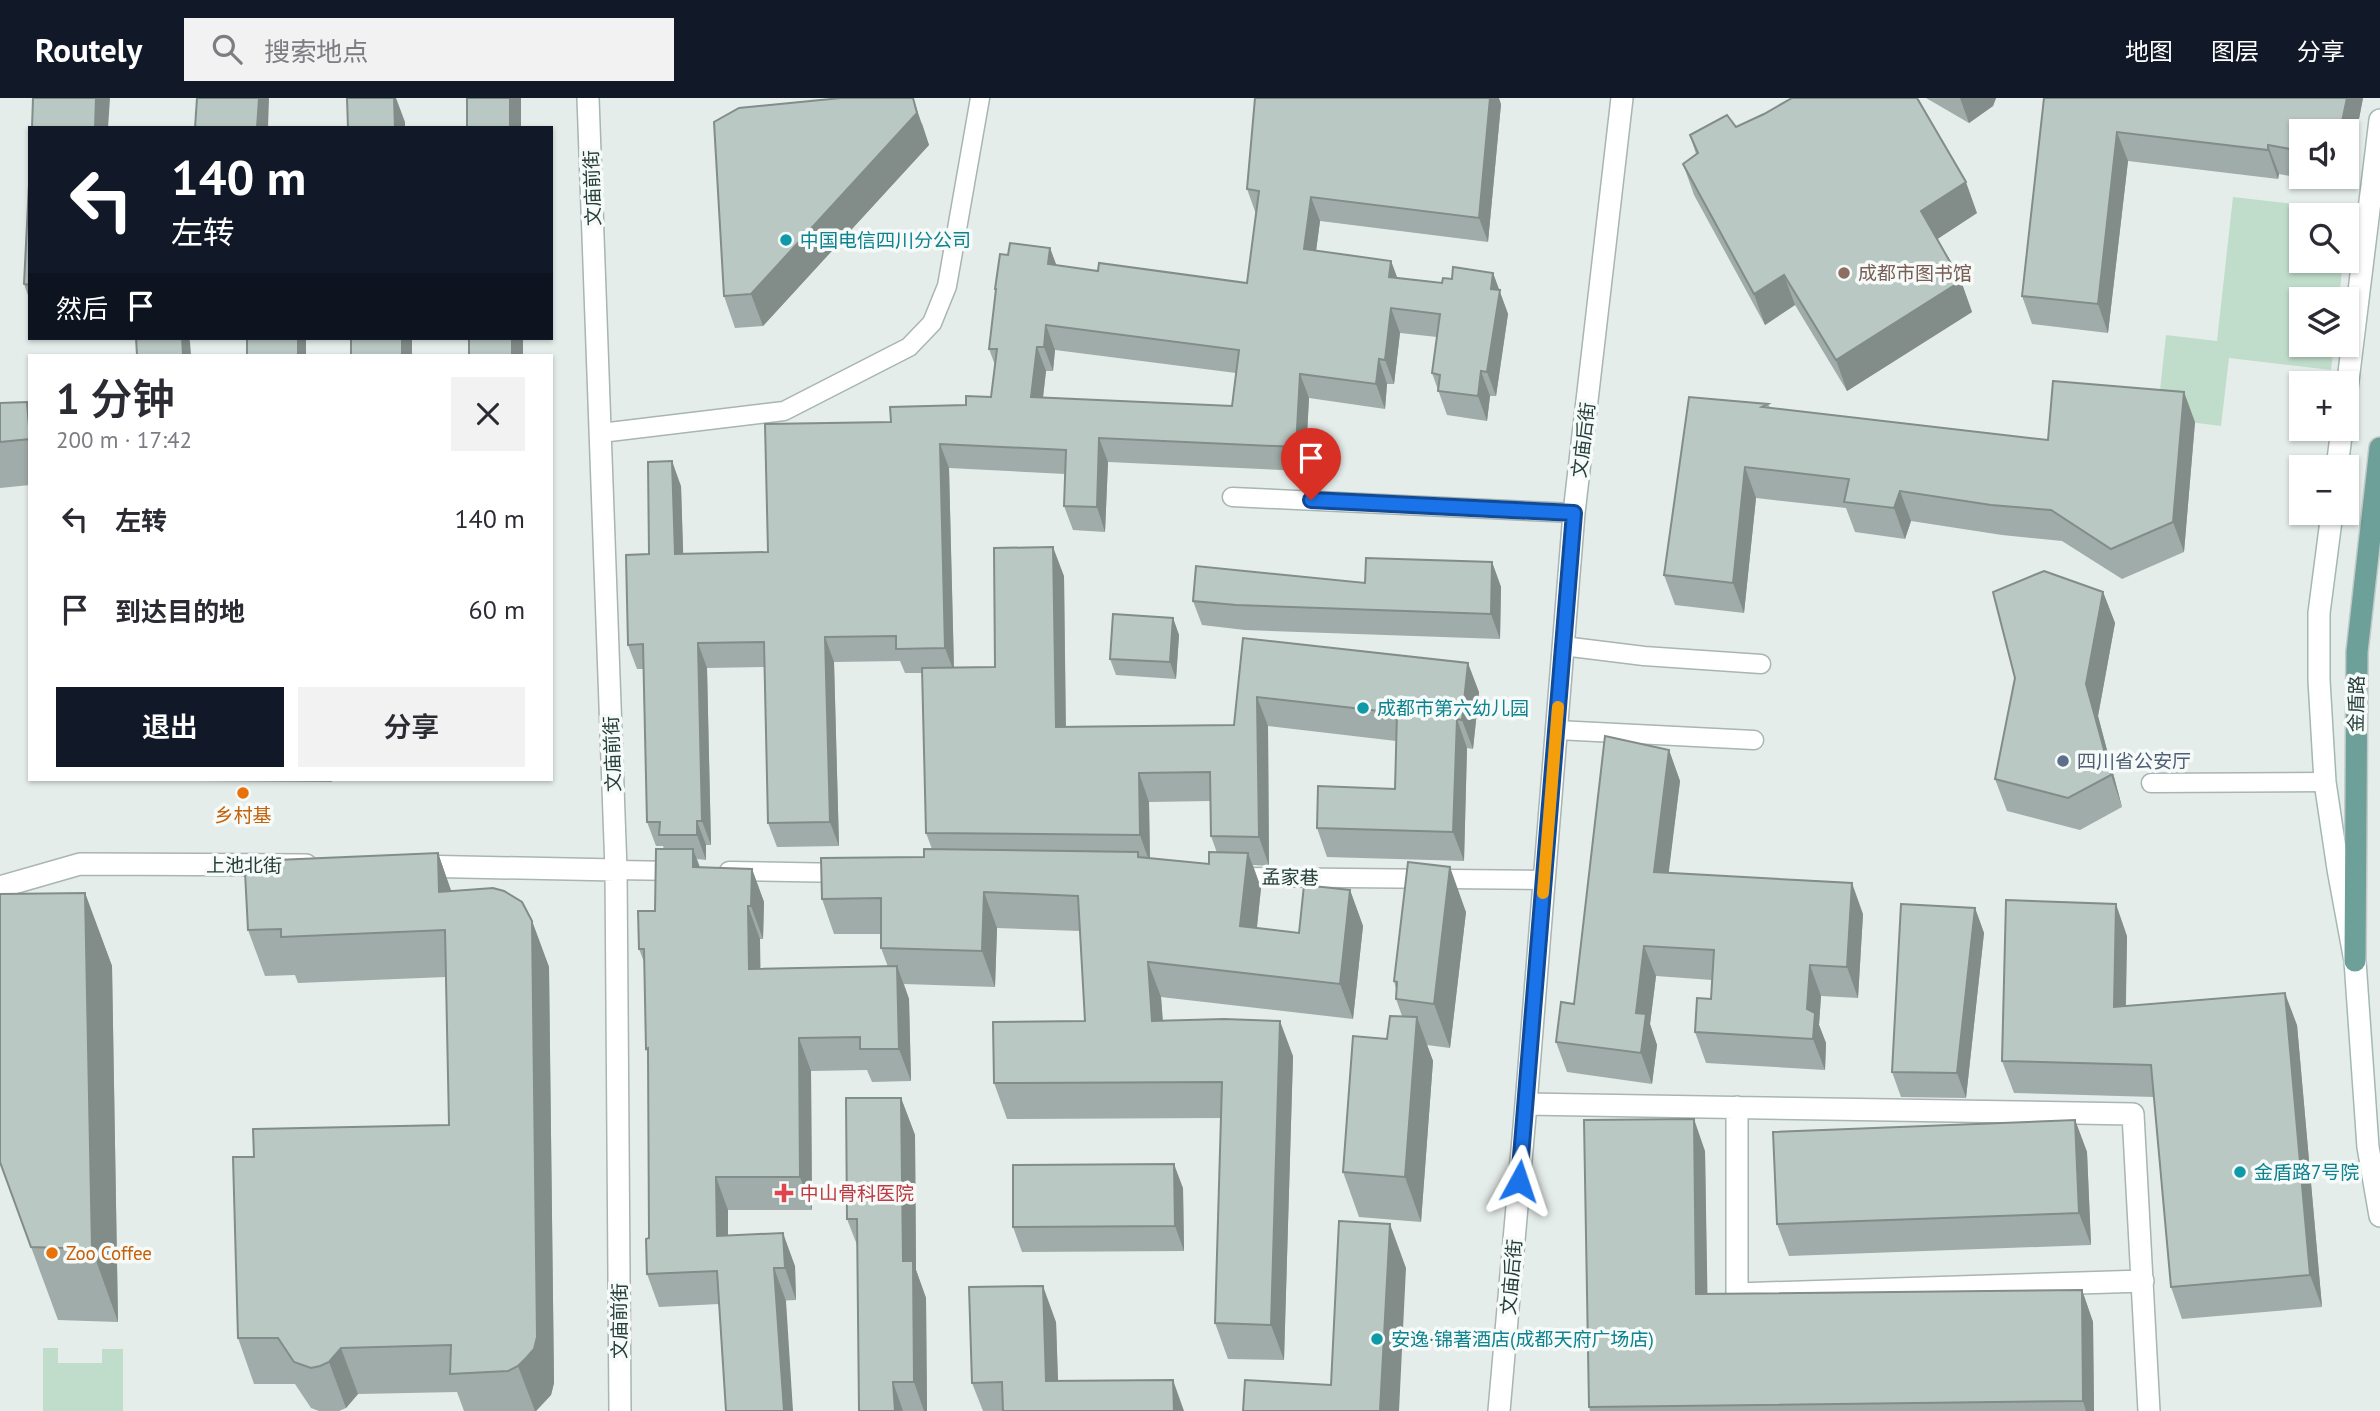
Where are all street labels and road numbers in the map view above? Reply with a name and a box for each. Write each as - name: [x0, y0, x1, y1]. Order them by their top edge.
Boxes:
- street label: 文庙前街: [579, 150, 605, 226]
- street label: 文庙后街: [1566, 401, 1600, 479]
- street label: 金盾路: [2344, 675, 2368, 733]
- street label: 文庙前街: [599, 716, 625, 792]
- street label: 上池北街: [206, 853, 282, 877]
- street label: 孟家巷: [1261, 865, 1319, 889]
- street label: 文庙后街: [1496, 1238, 1526, 1316]
- street label: 文庙前街: [607, 1283, 631, 1359]

